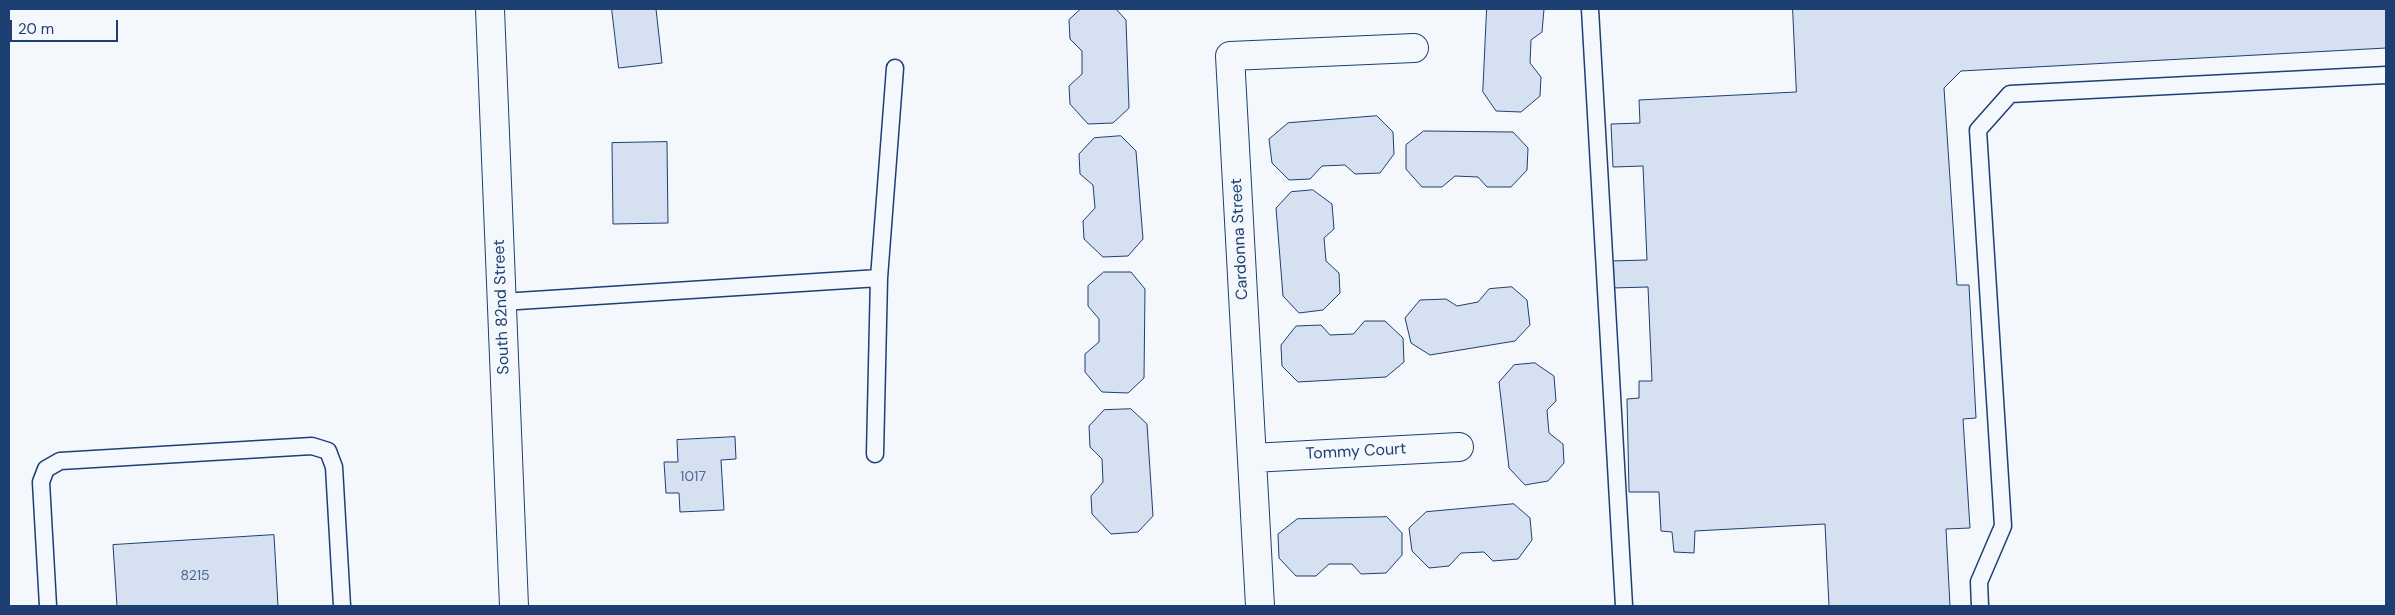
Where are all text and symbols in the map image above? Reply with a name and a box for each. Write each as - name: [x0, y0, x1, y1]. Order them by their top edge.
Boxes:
- scale bar: [12, 10, 120, 42]
- text: 20 m: [18, 19, 54, 39]
- street label: Cardonna Street: [1227, 178, 1253, 300]
- street label: South 82nd Street: [490, 239, 514, 375]
- street label: Tommy Court: [1305, 440, 1407, 464]
- house number: 1017: [680, 469, 706, 485]
- house number: 8215: [180, 568, 210, 584]

